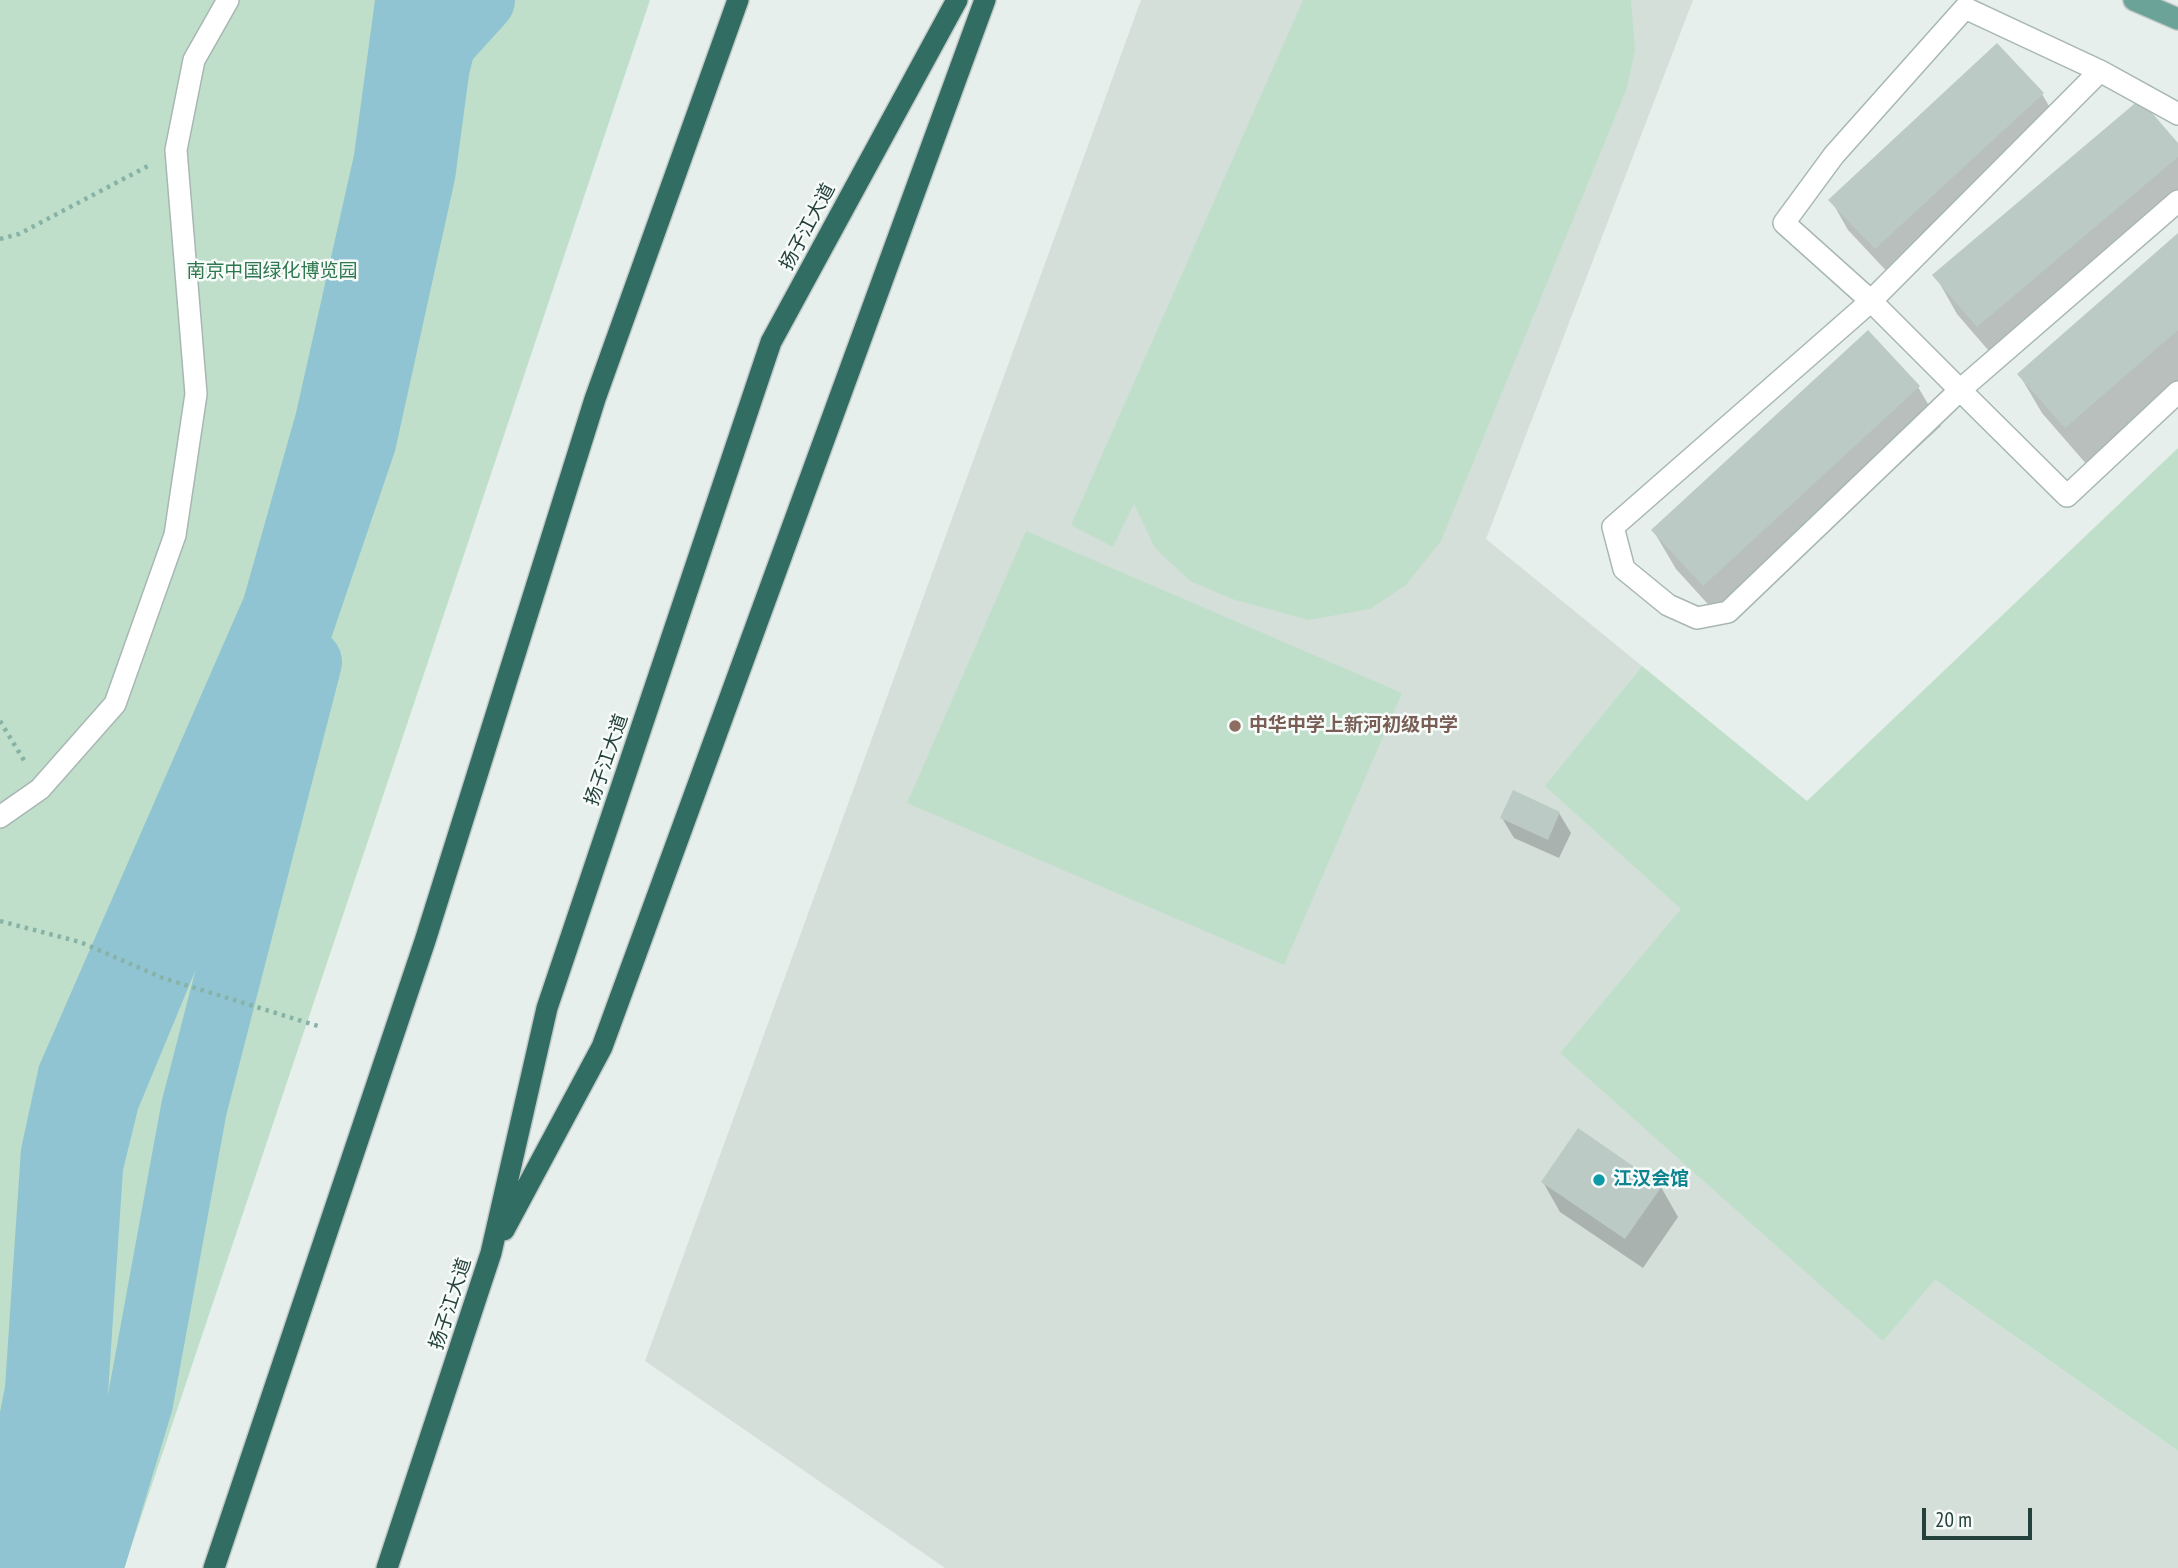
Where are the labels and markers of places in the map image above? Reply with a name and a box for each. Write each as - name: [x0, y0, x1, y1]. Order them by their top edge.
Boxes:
- place label: 中华中学上新河初级中学: [1249, 715, 1458, 737]
- marker: 中华中学上新河初级中学: [1227, 718, 1243, 734]
- place label: 江汉会馆: [1613, 1169, 1689, 1191]
- marker: 江汉会馆: [1591, 1172, 1607, 1188]

